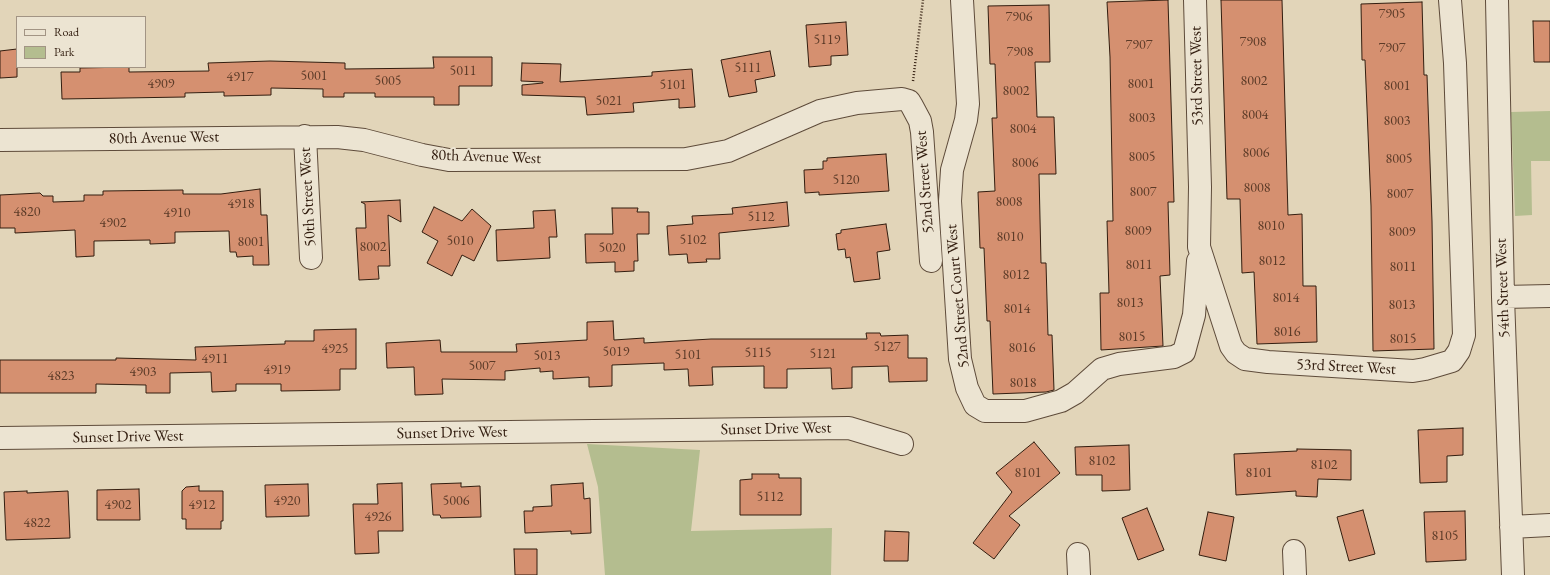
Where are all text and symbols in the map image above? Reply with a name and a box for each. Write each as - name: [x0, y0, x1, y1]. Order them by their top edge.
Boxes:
- house number: 7905: [1379, 6, 1405, 22]
- house number: 7906: [1006, 9, 1032, 25]
- legend: [16, 16, 146, 68]
- text: Road: [54, 24, 79, 40]
- street label: 53rd Street West: [1187, 26, 1207, 126]
- house number: 5119: [814, 32, 840, 48]
- house number: 7908: [1240, 34, 1266, 50]
- house number: 7907: [1126, 37, 1152, 53]
- house number: 7907: [1379, 40, 1405, 56]
- text: Park: [54, 44, 74, 60]
- house number: 7908: [1007, 44, 1033, 60]
- house number: 5111: [735, 60, 761, 76]
- house number: 5011: [450, 63, 476, 79]
- house number: 5001: [301, 68, 327, 84]
- house number: 4917: [227, 69, 253, 85]
- house number: 5005: [375, 73, 401, 89]
- house number: 8002: [1241, 73, 1267, 89]
- house number: 4909: [148, 76, 174, 92]
- house number: 8001: [1128, 76, 1154, 92]
- house number: 5101: [660, 77, 686, 93]
- house number: 8001: [1384, 78, 1410, 94]
- house number: 8002: [1003, 83, 1029, 99]
- house number: 5021: [596, 93, 622, 109]
- house number: 8004: [1242, 107, 1268, 123]
- house number: 8003: [1129, 110, 1155, 126]
- house number: 8003: [1384, 113, 1410, 129]
- house number: 8004: [1010, 121, 1036, 137]
- street label: 80th Avenue West: [109, 127, 219, 149]
- street label: 52nd Street West: [912, 130, 938, 234]
- street label: 80th Avenue West: [430, 145, 542, 169]
- house number: 8006: [1243, 145, 1269, 161]
- street label: 50th Street West: [296, 147, 320, 247]
- house number: 8005: [1129, 149, 1155, 165]
- house number: 8005: [1386, 151, 1412, 167]
- house number: 8006: [1012, 155, 1038, 171]
- house number: 5120: [833, 172, 859, 188]
- house number: 8008: [1244, 180, 1270, 196]
- house number: 8007: [1130, 184, 1156, 200]
- house number: 8007: [1387, 186, 1413, 202]
- house number: 8008: [996, 194, 1022, 210]
- house number: 4918: [228, 196, 254, 212]
- house number: 4820: [14, 204, 40, 220]
- house number: 4910: [164, 205, 190, 221]
- house number: 5112: [748, 209, 774, 225]
- house number: 4902: [100, 215, 126, 231]
- house number: 8010: [1258, 218, 1284, 234]
- street label: 52nd Street Court West: [942, 223, 974, 369]
- house number: 8009: [1125, 223, 1151, 239]
- house number: 8009: [1389, 224, 1415, 240]
- house number: 8010: [997, 229, 1023, 245]
- house number: 5102: [680, 232, 706, 248]
- house number: 5010: [447, 233, 473, 249]
- house number: 8001: [238, 234, 264, 250]
- street label: 54th Street West: [1492, 238, 1514, 338]
- house number: 8002: [360, 239, 386, 255]
- house number: 5020: [599, 240, 625, 256]
- house number: 8012: [1259, 253, 1285, 269]
- house number: 8011: [1126, 257, 1152, 273]
- house number: 8011: [1390, 259, 1416, 275]
- house number: 8012: [1003, 267, 1029, 283]
- house number: 8014: [1273, 290, 1299, 306]
- house number: 8013: [1117, 295, 1143, 311]
- house number: 8013: [1389, 297, 1415, 313]
- house number: 8014: [1004, 301, 1030, 317]
- house number: 8016: [1274, 324, 1300, 340]
- house number: 8015: [1119, 329, 1145, 345]
- house number: 8015: [1390, 331, 1416, 347]
- house number: 5127: [874, 339, 900, 355]
- house number: 8016: [1009, 340, 1035, 356]
- house number: 4925: [322, 341, 348, 357]
- house number: 5019: [603, 344, 629, 360]
- house number: 5115: [745, 345, 771, 361]
- house number: 5121: [810, 346, 836, 362]
- house number: 5101: [675, 347, 701, 363]
- house number: 5013: [534, 348, 560, 364]
- house number: 4911: [202, 351, 228, 367]
- street label: 53rd Street West: [1296, 355, 1396, 379]
- house number: 5007: [469, 358, 495, 374]
- house number: 4919: [264, 362, 290, 378]
- house number: 4903: [130, 364, 156, 380]
- house number: 4823: [48, 368, 74, 384]
- house number: 8018: [1010, 375, 1036, 391]
- street label: Sunset Drive West: [720, 418, 832, 440]
- street label: Sunset Drive West: [396, 422, 508, 444]
- street label: Sunset Drive West: [72, 426, 184, 448]
- house number: 8102: [1089, 453, 1115, 469]
- house number: 8102: [1311, 457, 1337, 473]
- house number: 8101: [1015, 465, 1041, 481]
- house number: 8101: [1246, 465, 1272, 481]
- house number: 5112: [757, 489, 783, 505]
- house number: 4920: [274, 493, 300, 509]
- house number: 5006: [443, 493, 469, 509]
- house number: 4902: [105, 497, 131, 513]
- house number: 4912: [189, 497, 215, 513]
- house number: 4926: [365, 509, 391, 525]
- house number: 4822: [24, 515, 50, 531]
- house number: 8105: [1432, 528, 1458, 544]

